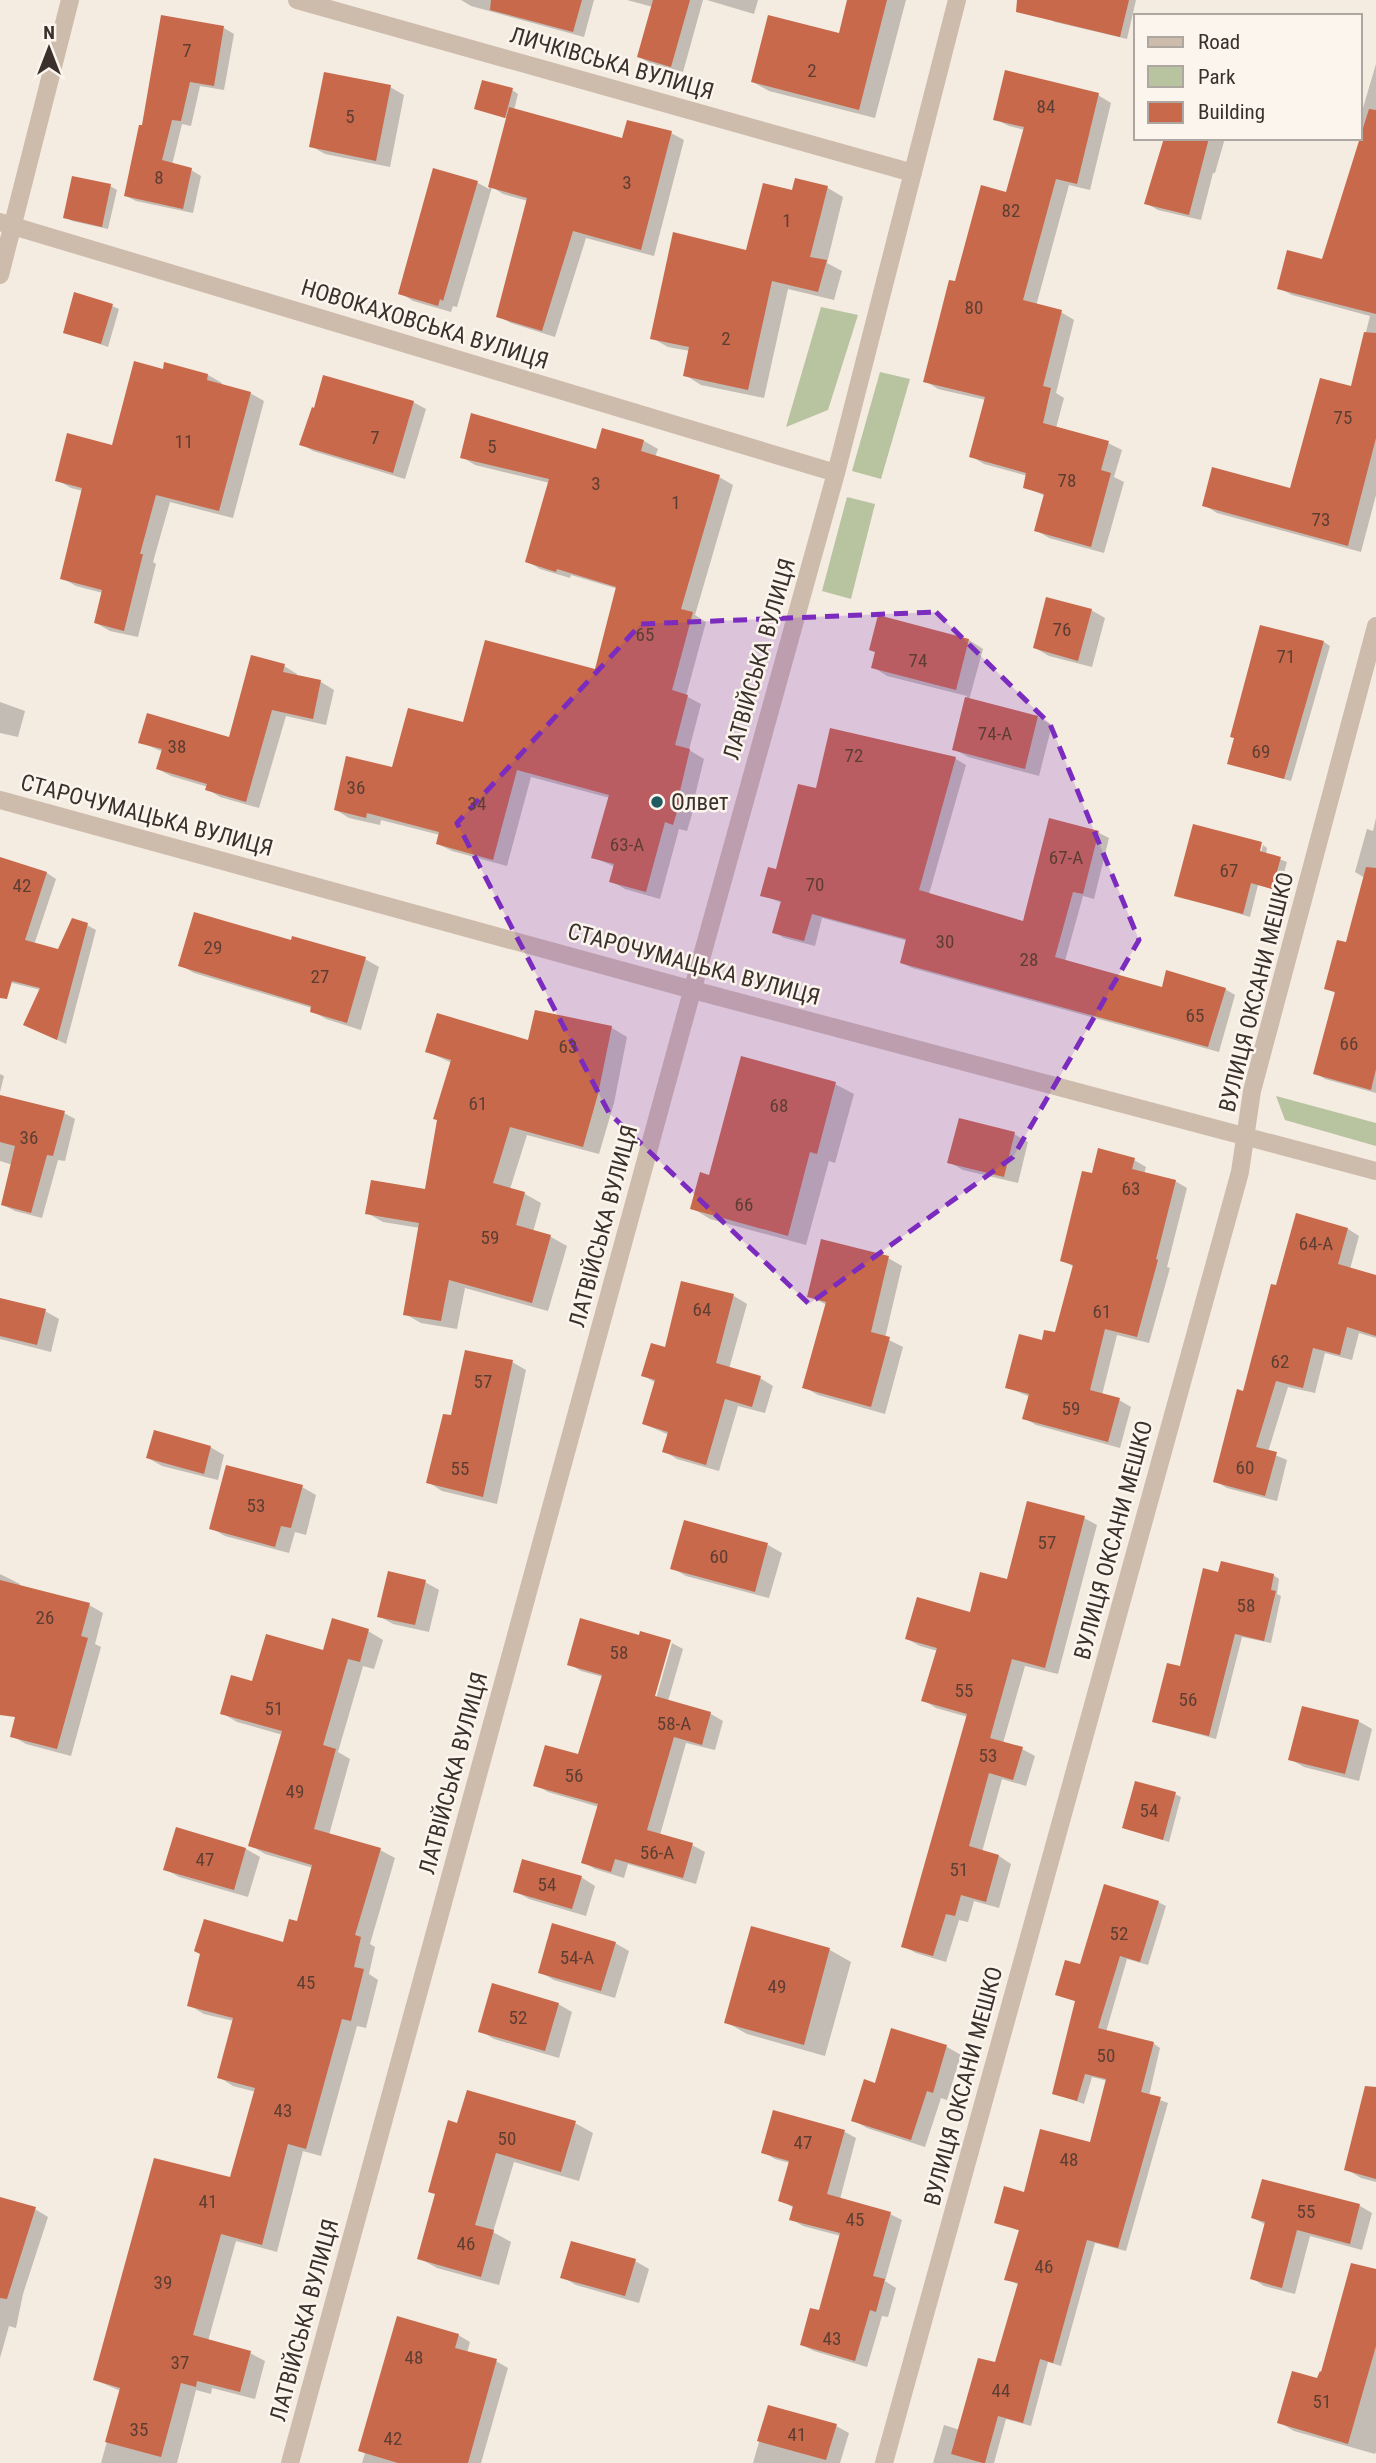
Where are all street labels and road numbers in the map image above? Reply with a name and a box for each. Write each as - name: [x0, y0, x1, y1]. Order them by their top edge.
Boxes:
- street label: ЛИЧКІВСЬКА ВУЛИЦЯ: [507, 21, 717, 106]
- street label: НОВОКАХОВСЬКА ВУЛИЦЯ: [298, 274, 552, 375]
- street label: ЛАТВІЙСЬКА ВУЛИЦЯ: [717, 555, 801, 763]
- street label: СТАРОЧУМАЦЬКА ВУЛИЦЯ: [18, 769, 276, 862]
- street label: ВУЛИЦЯ ОКСАНИ МЕШКО: [1214, 869, 1299, 1115]
- street label: СТАРОЧУМАЦЬКА ВУЛИЦЯ: [565, 918, 823, 1011]
- street label: ЛАТВІЙСЬКА ВУЛИЦЯ: [563, 1122, 643, 1330]
- street label: ВУЛИЦЯ ОКСАНИ МЕШКО: [1069, 1418, 1158, 1663]
- street label: ЛАТВІЙСЬКА ВУЛИЦЯ: [413, 1669, 493, 1877]
- street label: ВУЛИЦЯ ОКСАНИ МЕШКО: [919, 1964, 1008, 2209]
- street label: ЛАТВІЙСЬКА ВУЛИЦЯ: [264, 2216, 344, 2424]

